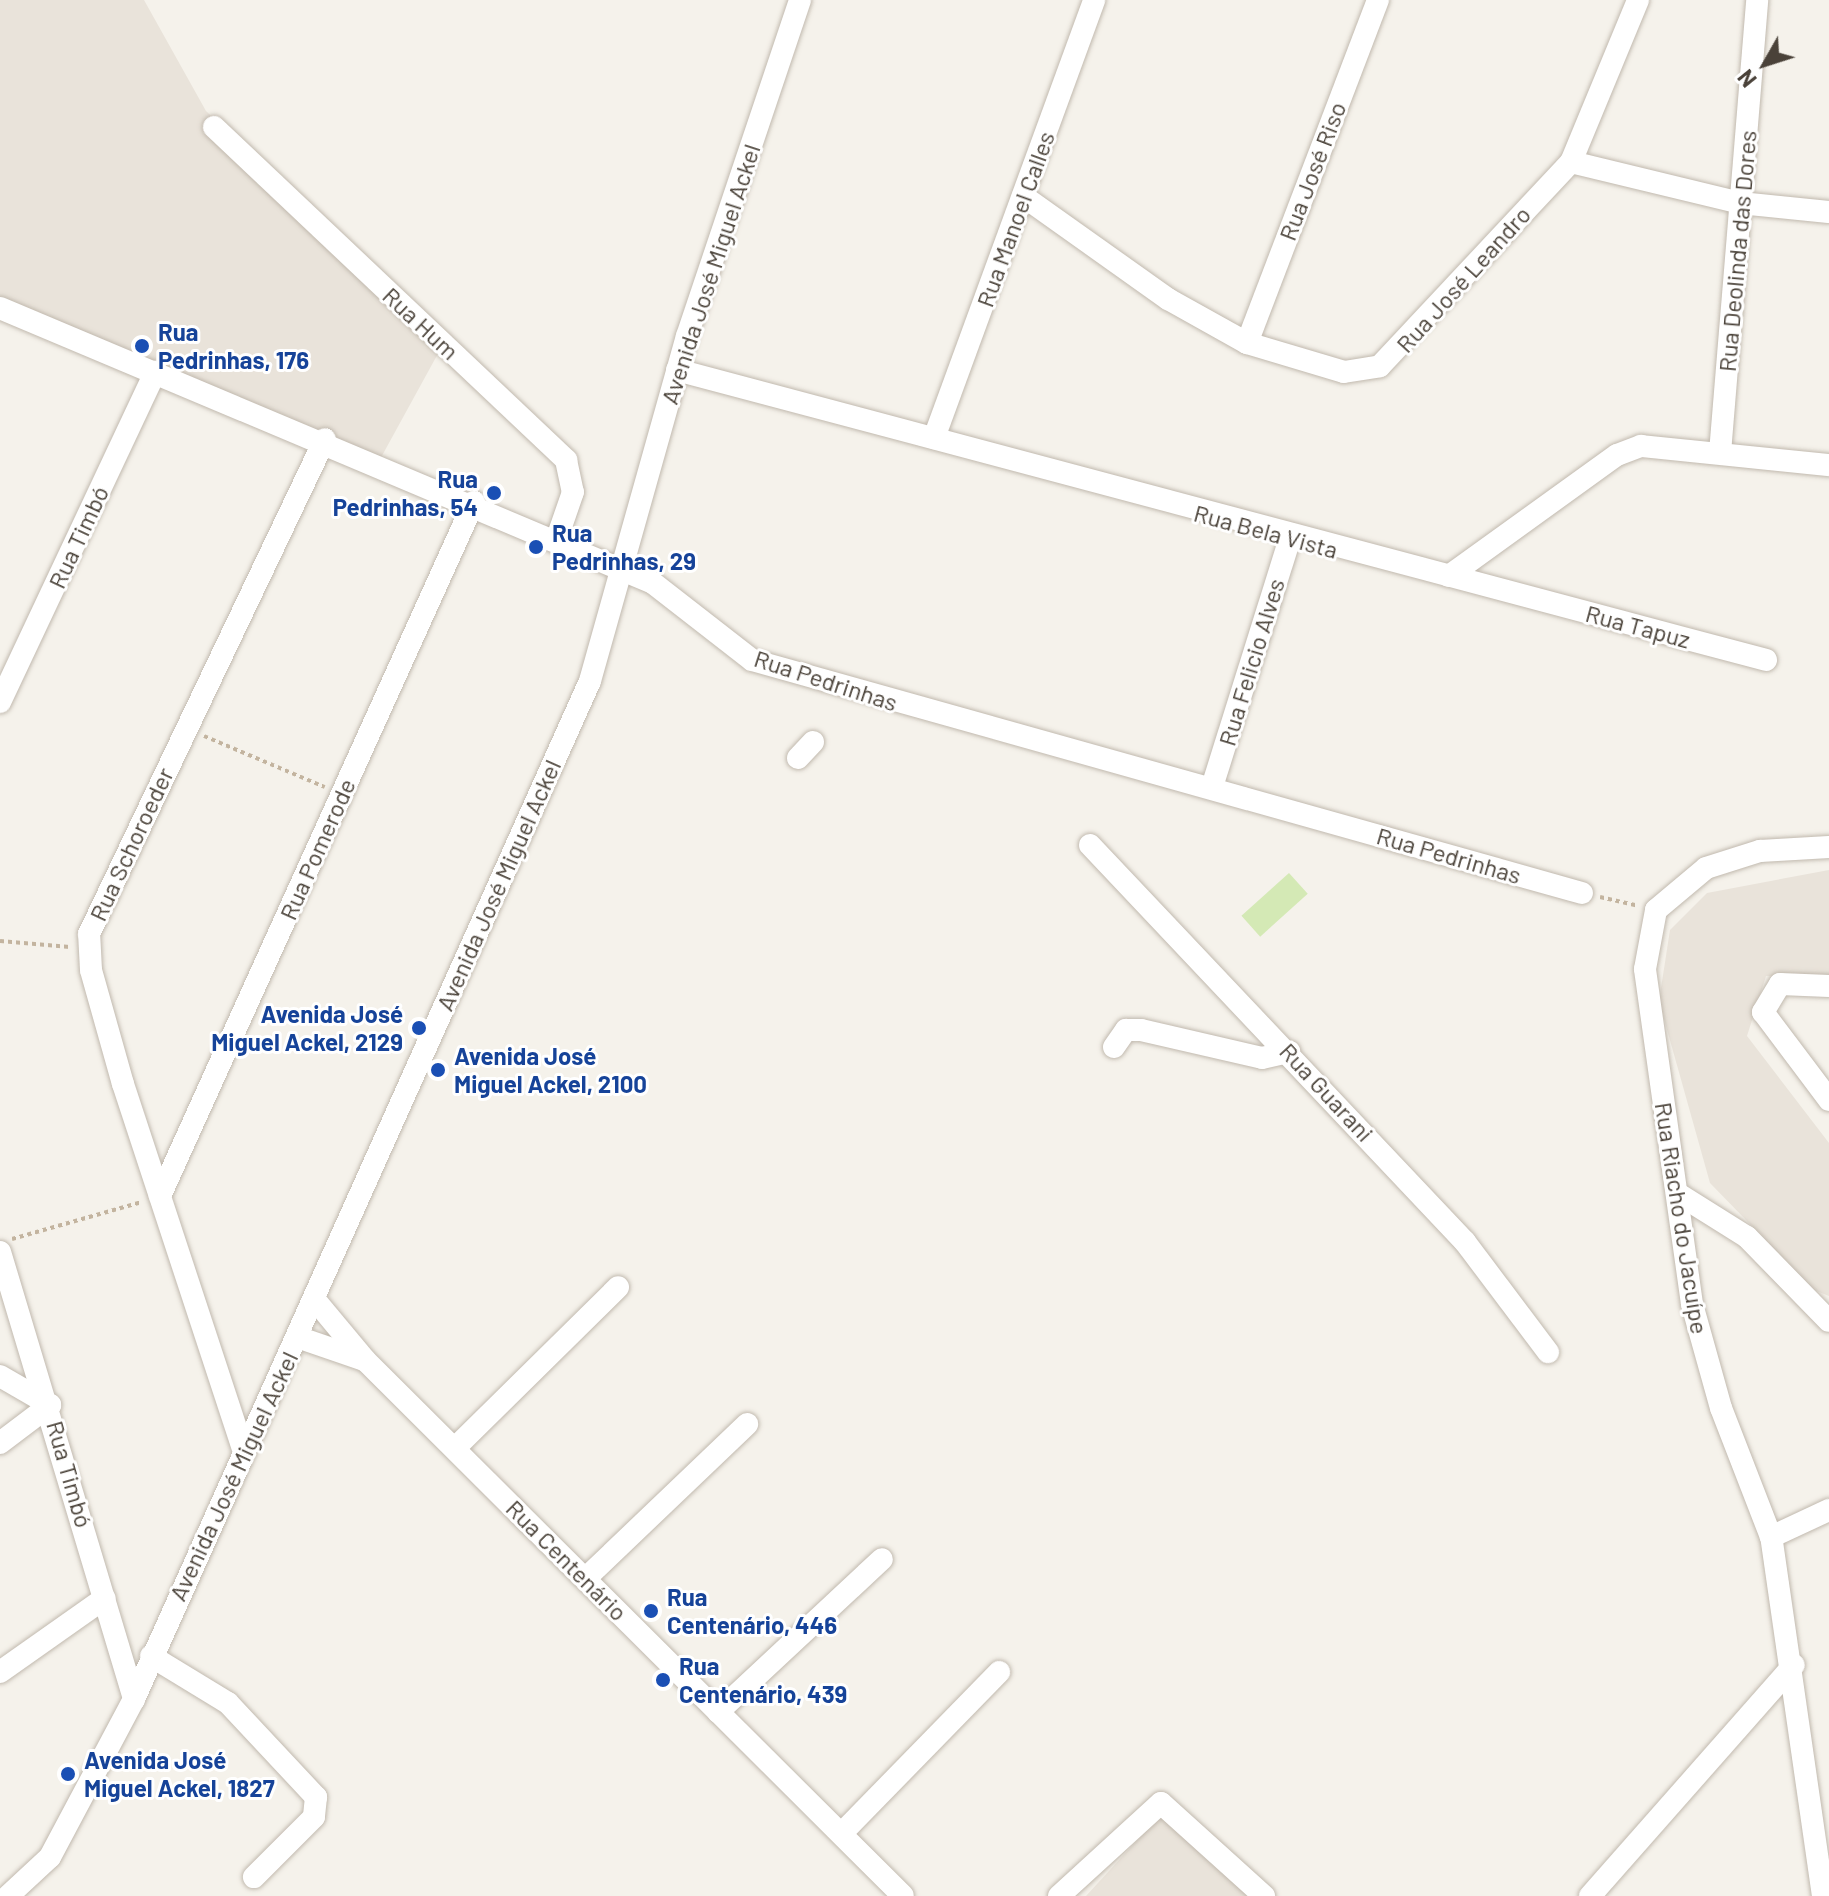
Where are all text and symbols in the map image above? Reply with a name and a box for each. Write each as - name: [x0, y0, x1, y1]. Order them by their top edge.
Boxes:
- north arrow: [1725, 24, 1805, 104]
- text: N: [1732, 65, 1761, 93]
- street label: Rua José Riso: [1272, 98, 1352, 244]
- street label: Rua Manoel Calles: [970, 127, 1060, 311]
- street label: Rua Deolinda das Dores: [1712, 129, 1762, 373]
- street label: Avenida José Miguel Ackel: [654, 140, 766, 408]
- street label: Rua José Leandro: [1390, 200, 1536, 358]
- street label: Rua Hum: [377, 281, 465, 365]
- place label: Rua Pedrinhas, 176: [158, 318, 309, 374]
- marker: Rua Pedrinhas, 176: [133, 337, 151, 355]
- place label: Rua Pedrinhas, 54: [333, 465, 478, 521]
- street label: Rua Timbó: [42, 481, 114, 593]
- marker: Rua Pedrinhas, 54: [485, 484, 503, 502]
- street label: Rua Bela Vista: [1191, 498, 1341, 564]
- place label: Rua Pedrinhas, 29: [552, 519, 696, 575]
- marker: Rua Pedrinhas, 29: [527, 538, 545, 556]
- street label: Rua Felicio Alves: [1212, 575, 1290, 749]
- street label: Rua Tapuz: [1583, 598, 1693, 654]
- street label: Rua Pedrinhas: [751, 643, 901, 717]
- street label: Avenida José Miguel Ackel: [430, 755, 566, 1015]
- street label: Rua Schoroeder: [83, 763, 179, 925]
- street label: Rua Pomerode: [273, 774, 361, 924]
- street label: Rua Pedrinhas: [1374, 821, 1524, 889]
- place label: Avenida José Miguel Ackel, 2129: [211, 1000, 403, 1056]
- marker: Avenida José Miguel Ackel, 2129: [410, 1019, 428, 1037]
- street label: Rua Guarani: [1274, 1037, 1380, 1147]
- place label: Avenida José Miguel Ackel, 2100: [454, 1042, 647, 1098]
- marker: Avenida José Miguel Ackel, 2100: [429, 1061, 447, 1079]
- street label: Rua Riacho do Jacuípe: [1649, 1100, 1715, 1336]
- street label: Avenida José Miguel Ackel: [163, 1347, 303, 1605]
- street label: Rua Timbó: [41, 1417, 99, 1531]
- street label: Rua Centenário: [501, 1494, 633, 1626]
- place label: Rua Centenário, 446: [667, 1583, 837, 1639]
- marker: Rua Centenário, 446: [642, 1602, 660, 1620]
- place label: Rua Centenário, 439: [679, 1652, 847, 1708]
- marker: Rua Centenário, 439: [654, 1671, 672, 1689]
- place label: Avenida José Miguel Ackel, 1827: [84, 1746, 275, 1802]
- marker: Avenida José Miguel Ackel, 1827: [59, 1765, 77, 1783]

